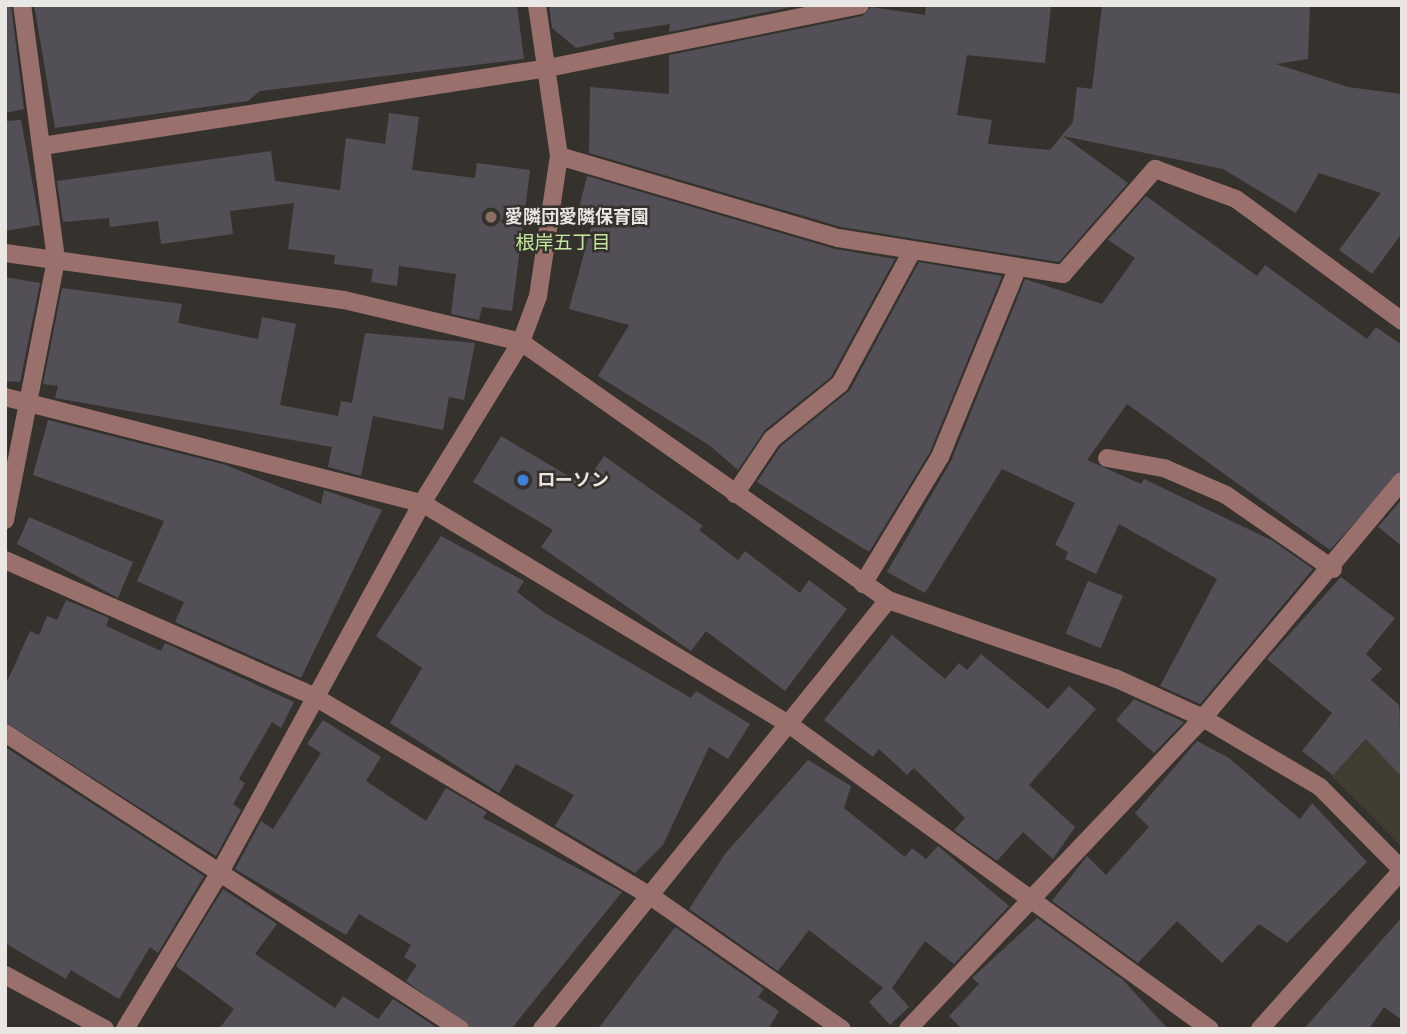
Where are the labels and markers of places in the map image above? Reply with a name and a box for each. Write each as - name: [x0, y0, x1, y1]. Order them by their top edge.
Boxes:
- place label: 愛隣団愛隣保育園: [505, 206, 649, 228]
- marker: 愛隣団愛隣保育園: [483, 209, 499, 225]
- place label: ローソン: [537, 469, 609, 491]
- marker: ローソン: [515, 472, 531, 488]

